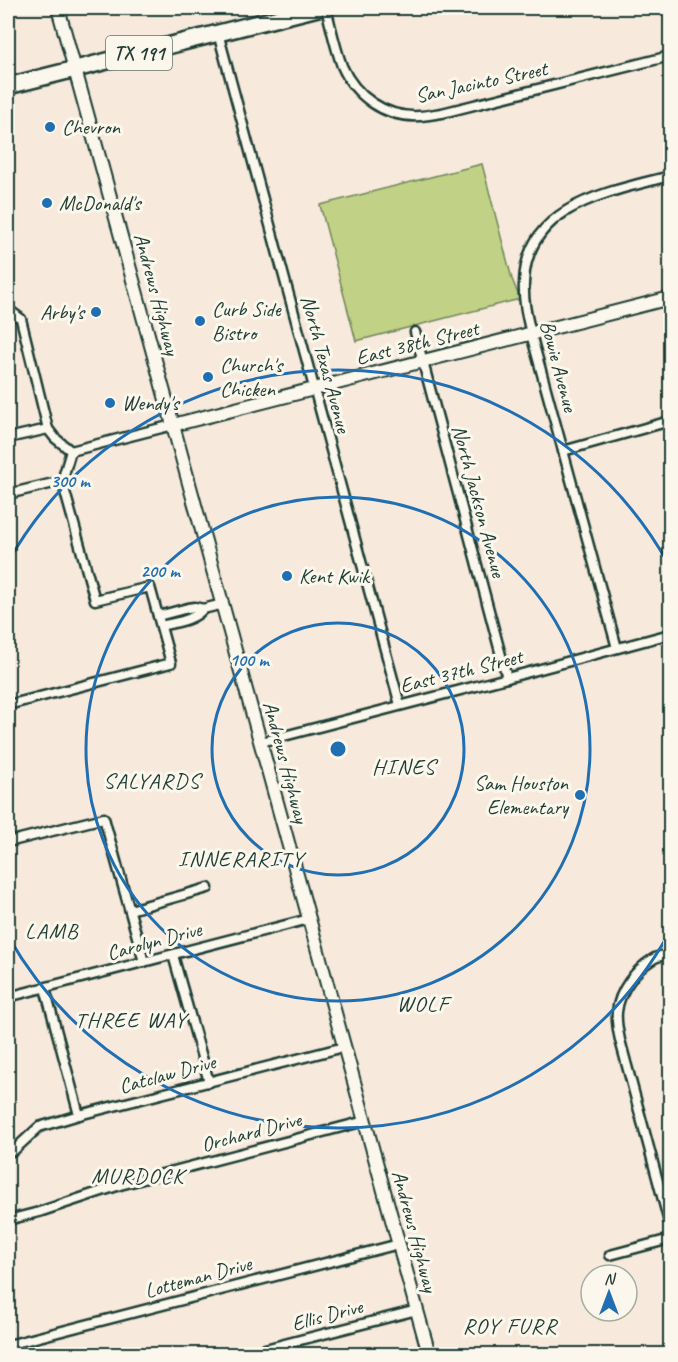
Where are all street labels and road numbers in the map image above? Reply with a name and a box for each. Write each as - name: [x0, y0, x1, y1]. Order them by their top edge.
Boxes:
- road number: TX 191: [106, 36, 172, 70]
- street label: San Jacinto Street: [413, 55, 551, 109]
- street label: Andrews Highway: [128, 230, 186, 360]
- street label: North Texas Avenue: [295, 293, 357, 436]
- street label: East 38th Street: [353, 315, 483, 371]
- street label: Bowie Avenue: [534, 318, 584, 415]
- street label: North Jackson Avenue: [446, 422, 512, 581]
- street label: East 37th Street: [397, 643, 527, 699]
- street label: Andrews Highway: [257, 698, 315, 828]
- street label: Carolyn Drive: [104, 916, 205, 966]
- street label: Catclaw Drive: [116, 1048, 220, 1099]
- street label: Orchard Drive: [198, 1106, 305, 1158]
- street label: Andrews Highway: [386, 1167, 444, 1297]
- street label: Lotteman Drive: [142, 1250, 255, 1304]
- street label: Ellis Drive: [289, 1293, 366, 1337]

